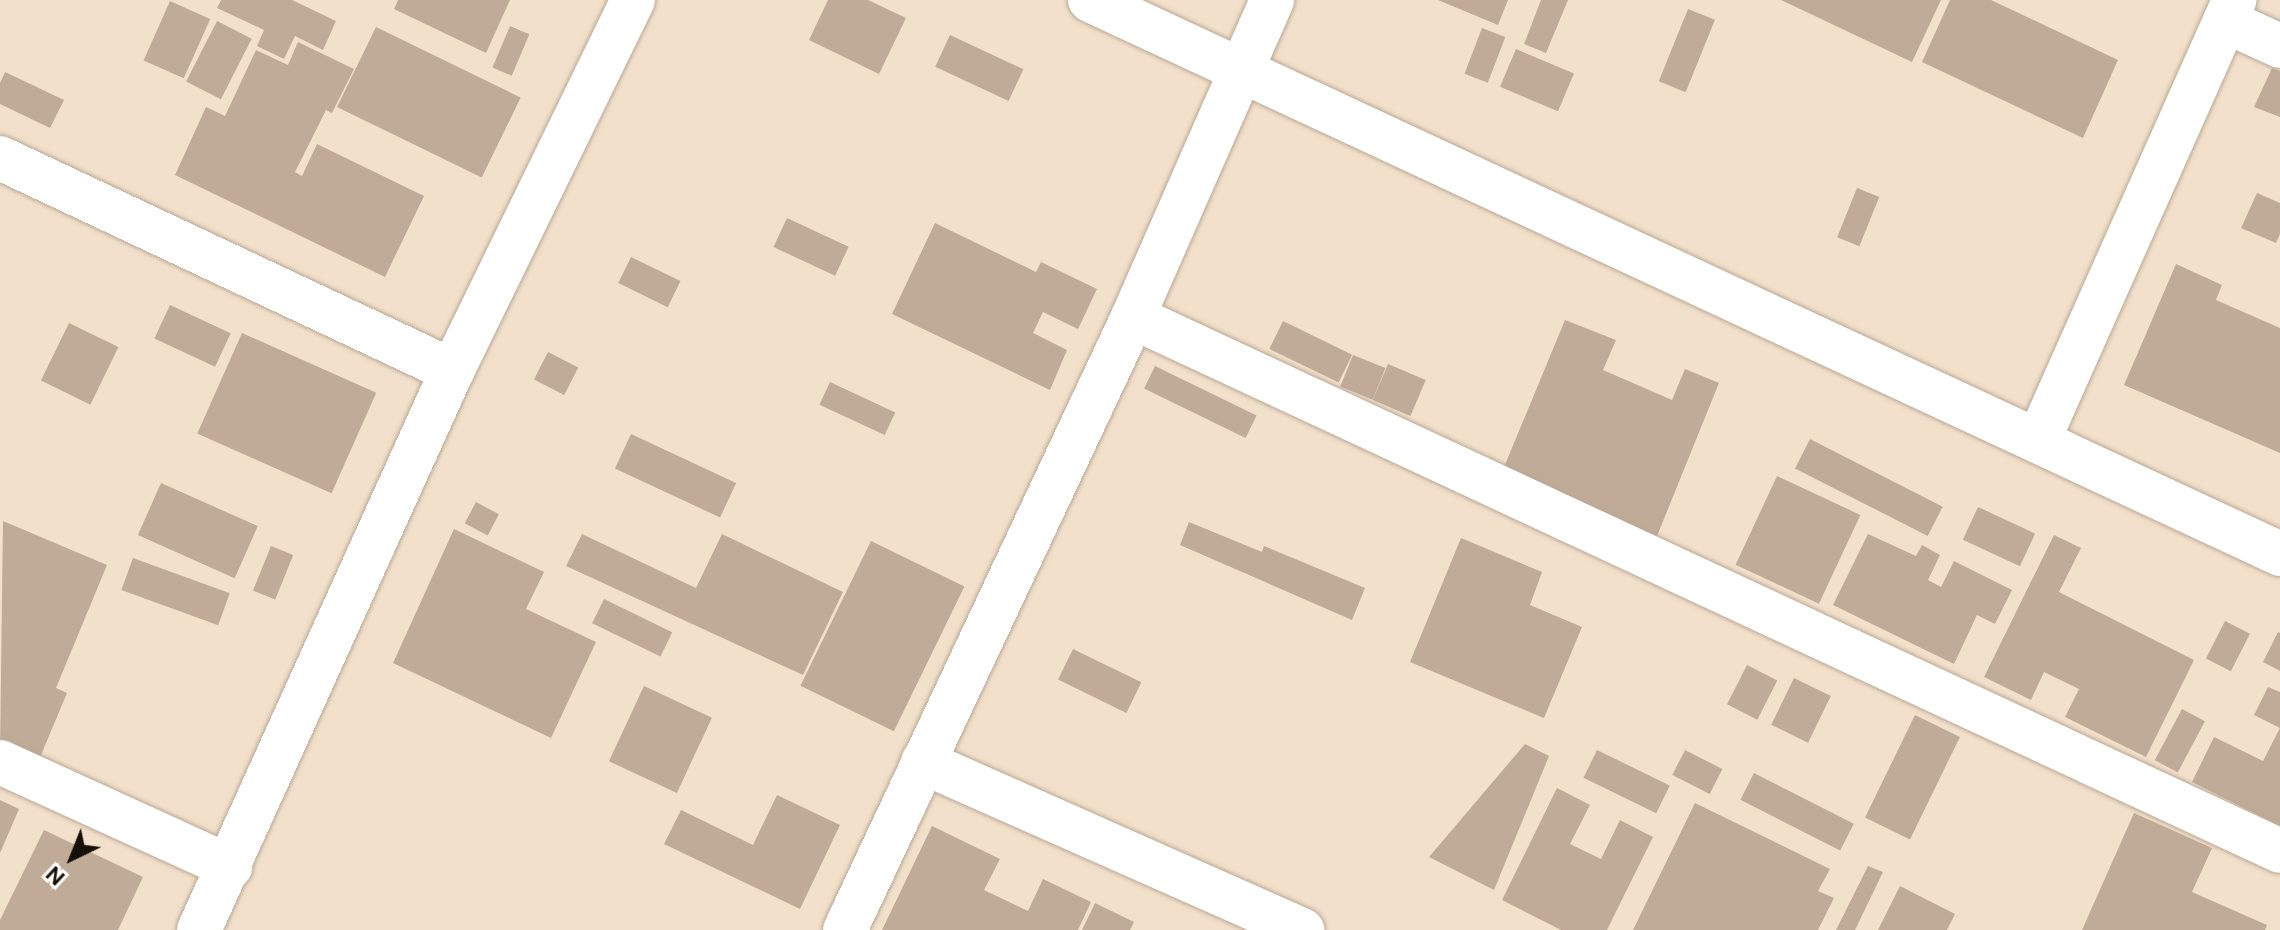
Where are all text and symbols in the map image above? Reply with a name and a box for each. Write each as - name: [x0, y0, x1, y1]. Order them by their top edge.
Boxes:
- north arrow: [32, 818, 112, 898]
- text: N: [40, 860, 71, 892]

